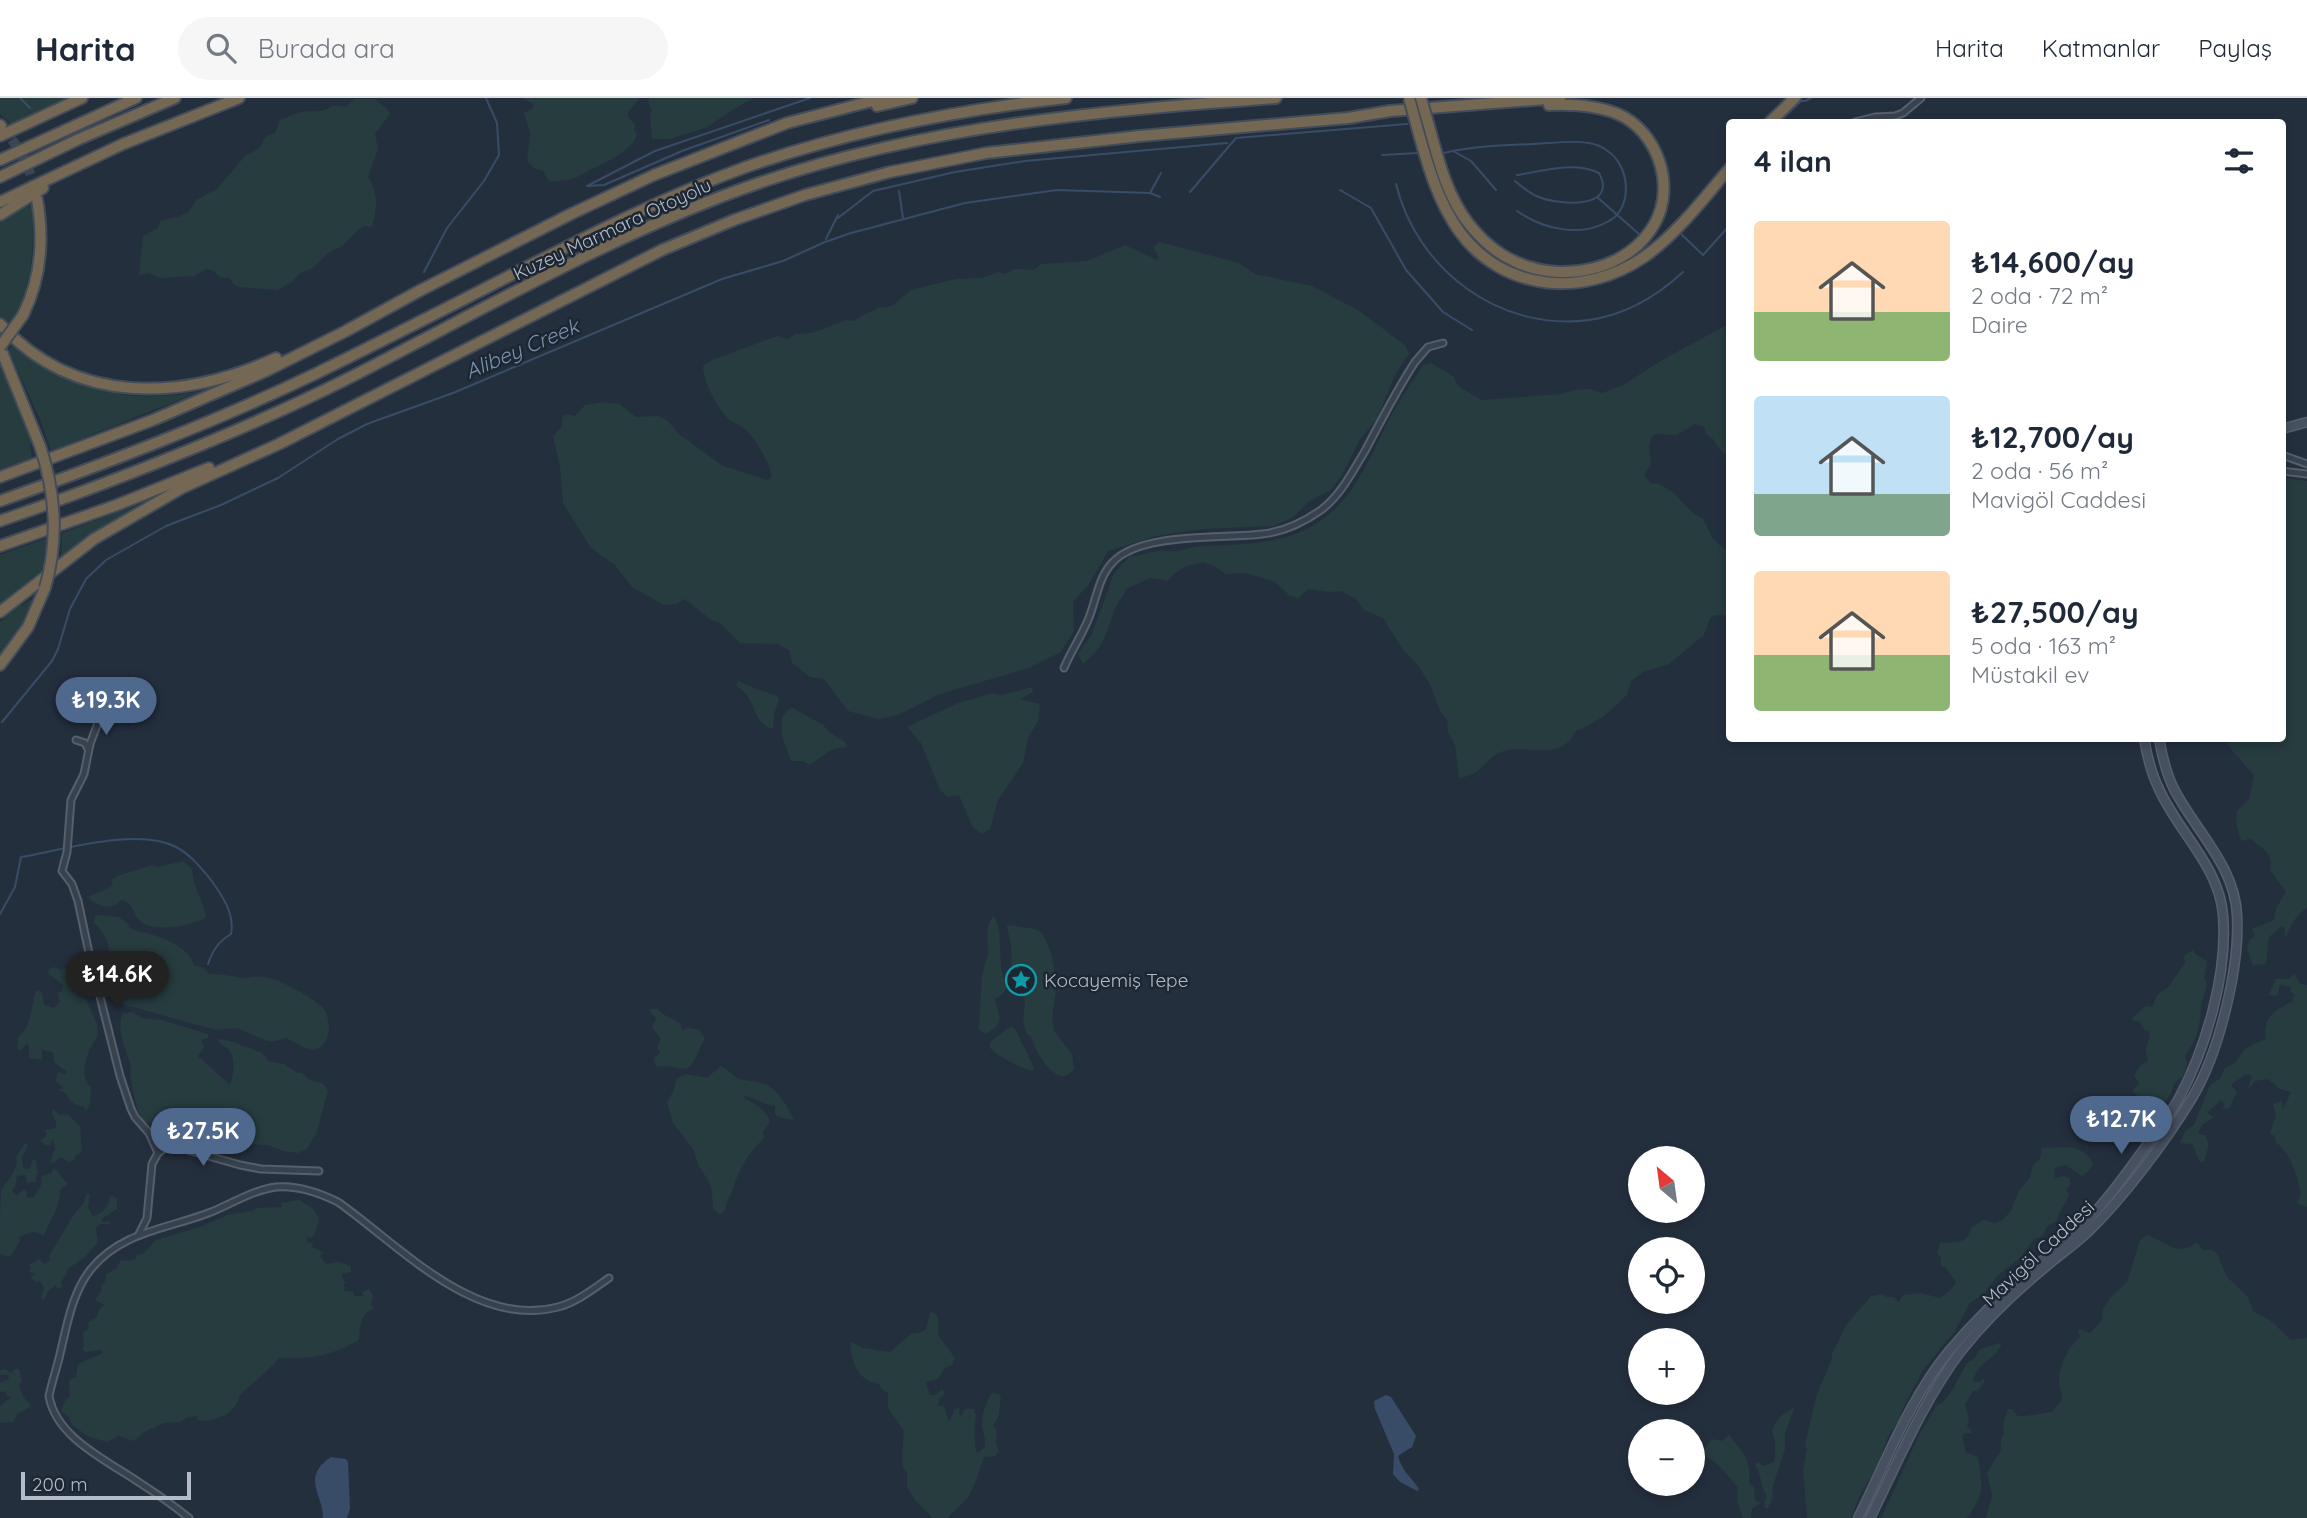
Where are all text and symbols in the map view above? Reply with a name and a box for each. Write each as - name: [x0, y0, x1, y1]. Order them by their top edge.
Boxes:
- search box: [178, 17, 668, 80]
- text: Harita: [35, 28, 136, 69]
- icon: search: [202, 29, 240, 67]
- text: Burada ara: [258, 32, 395, 65]
- text: Harita: [1935, 33, 2004, 63]
- text: Katmanlar: [2042, 33, 2160, 63]
- text: Paylaş: [2198, 33, 2272, 63]
- text: 4 ilan: [1754, 142, 1832, 180]
- icon: filters: [2220, 142, 2258, 180]
- street label: Kuzey Marmara Otoyolu: [509, 173, 715, 285]
- text: ₺14,600/ay: [1971, 243, 2134, 281]
- icon: home: [1810, 249, 1894, 333]
- text: 2 oda · 72 m²: [1971, 281, 2108, 310]
- text: Daire: [1971, 310, 2028, 339]
- water label: Alibey Creek: [461, 312, 584, 384]
- text: ₺12,700/ay: [1971, 418, 2134, 456]
- icon: home: [1810, 424, 1894, 508]
- text: 2 oda · 56 m²: [1971, 456, 2108, 485]
- text: Mavigöl Caddesi: [1971, 485, 2146, 514]
- text: ₺27,500/ay: [1971, 593, 2139, 631]
- icon: home: [1810, 599, 1894, 683]
- text: 5 oda · 163 m²: [1971, 631, 2116, 660]
- text: Müstakil ev: [1971, 660, 2089, 689]
- pin: ₺19.3K: [49, 678, 163, 737]
- text: ₺19.3K: [72, 685, 140, 714]
- pin: ₺14.6K: [60, 951, 174, 1011]
- text: ₺14.6K: [82, 959, 152, 988]
- place icon: Kocayemiş Tepe: [1004, 963, 1038, 997]
- place label: Kocayemiş Tepe: [1044, 968, 1188, 992]
- pin: ₺12.7K: [2064, 1096, 2178, 1156]
- text: ₺12.7K: [2086, 1104, 2156, 1133]
- pin: ₺27.5K: [146, 1108, 260, 1168]
- text: ₺27.5K: [167, 1116, 239, 1145]
- north arrow: [1628, 1146, 1704, 1223]
- map controls: [1628, 1146, 1705, 1496]
- street label: Mavigöl Caddesi: [1977, 1195, 2099, 1311]
- button: locate: [1628, 1237, 1705, 1314]
- button: +: [1628, 1328, 1705, 1405]
- button: −: [1628, 1419, 1705, 1496]
- scale bar: [21, 1469, 191, 1501]
- text: 200 m: [32, 1472, 88, 1496]

